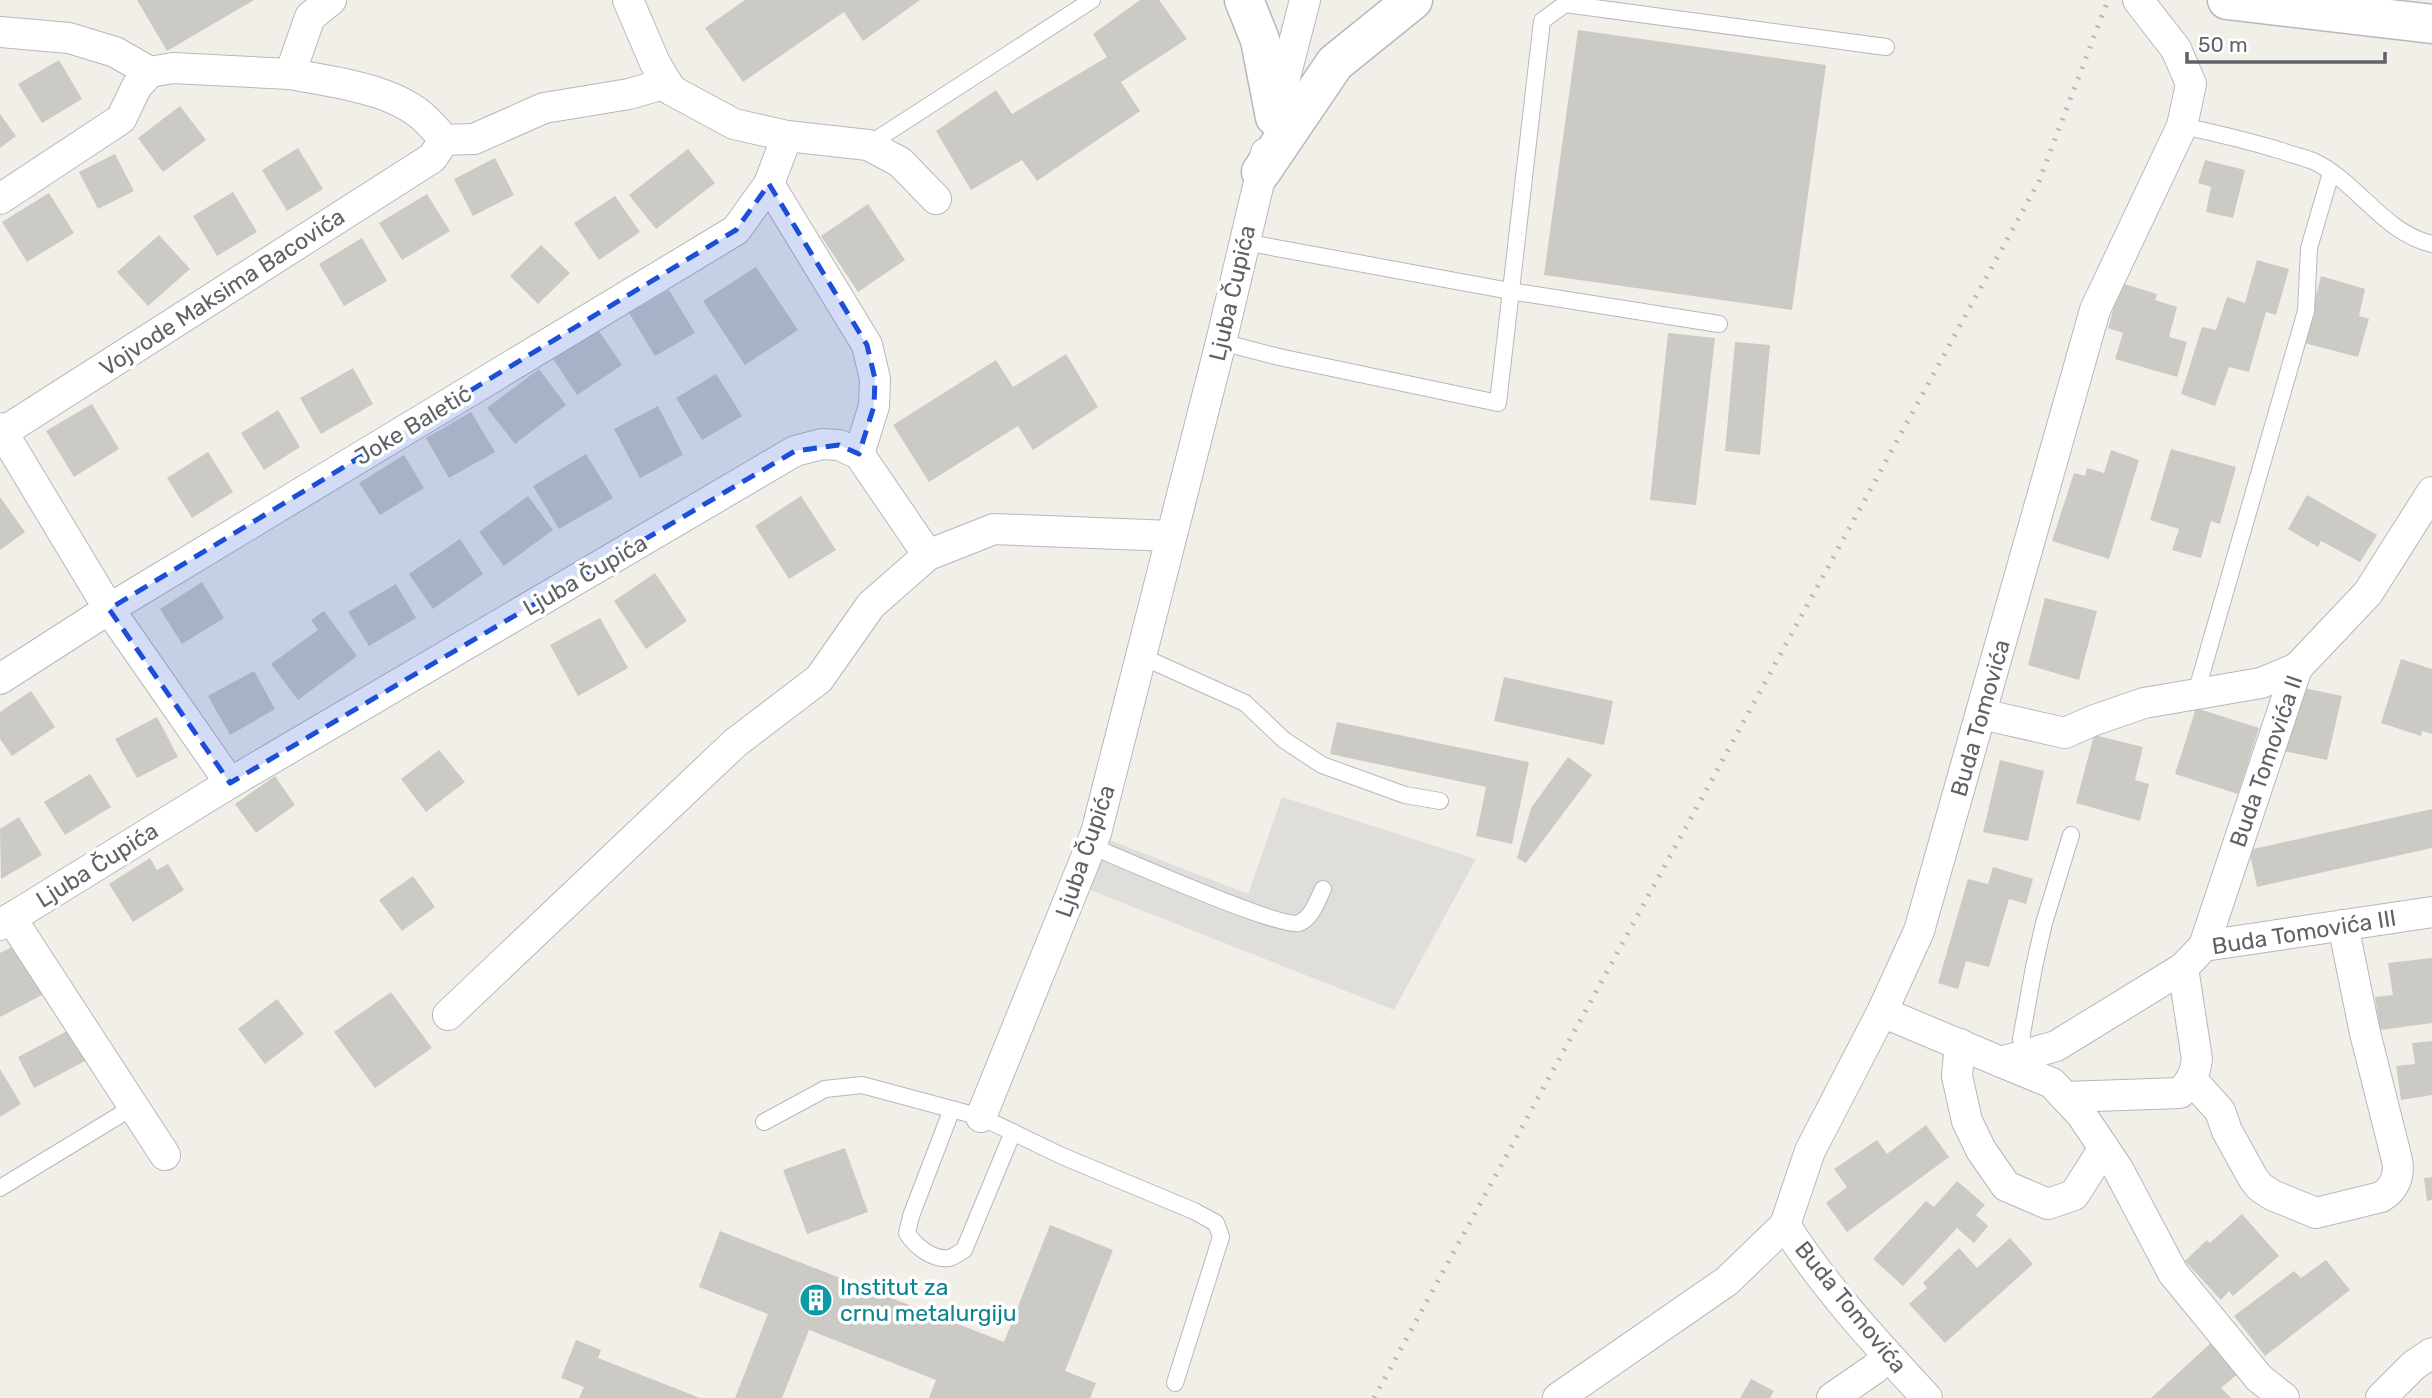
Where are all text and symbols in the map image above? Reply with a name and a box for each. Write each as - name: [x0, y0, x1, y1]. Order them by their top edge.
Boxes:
- scale bar: [2187, 21, 2385, 65]
- text: 50 m: [2198, 32, 2248, 57]
- street label: Vojvode Maksima Bacovića: [94, 202, 350, 382]
- street label: Ljuba Čupića: [1203, 222, 1261, 364]
- street label: Joke Baletić: [350, 379, 476, 471]
- street label: Ljuba Čupića: [518, 528, 652, 622]
- street label: Buda Tomovića: [1944, 636, 2016, 800]
- street label: Buda Tomovića II: [2223, 671, 2309, 851]
- street label: Ljuba Čupića: [1049, 781, 1121, 921]
- street label: Ljuba Čupića: [31, 816, 163, 914]
- street label: Buda Tomovića III: [2210, 904, 2398, 960]
- street label: Buda Tomovića: [1789, 1235, 1913, 1379]
- place label: Institut za crnu metalurgiju: [840, 1273, 1017, 1327]
- building icon: Institut za crnu metalurgiju: [797, 1281, 835, 1319]

